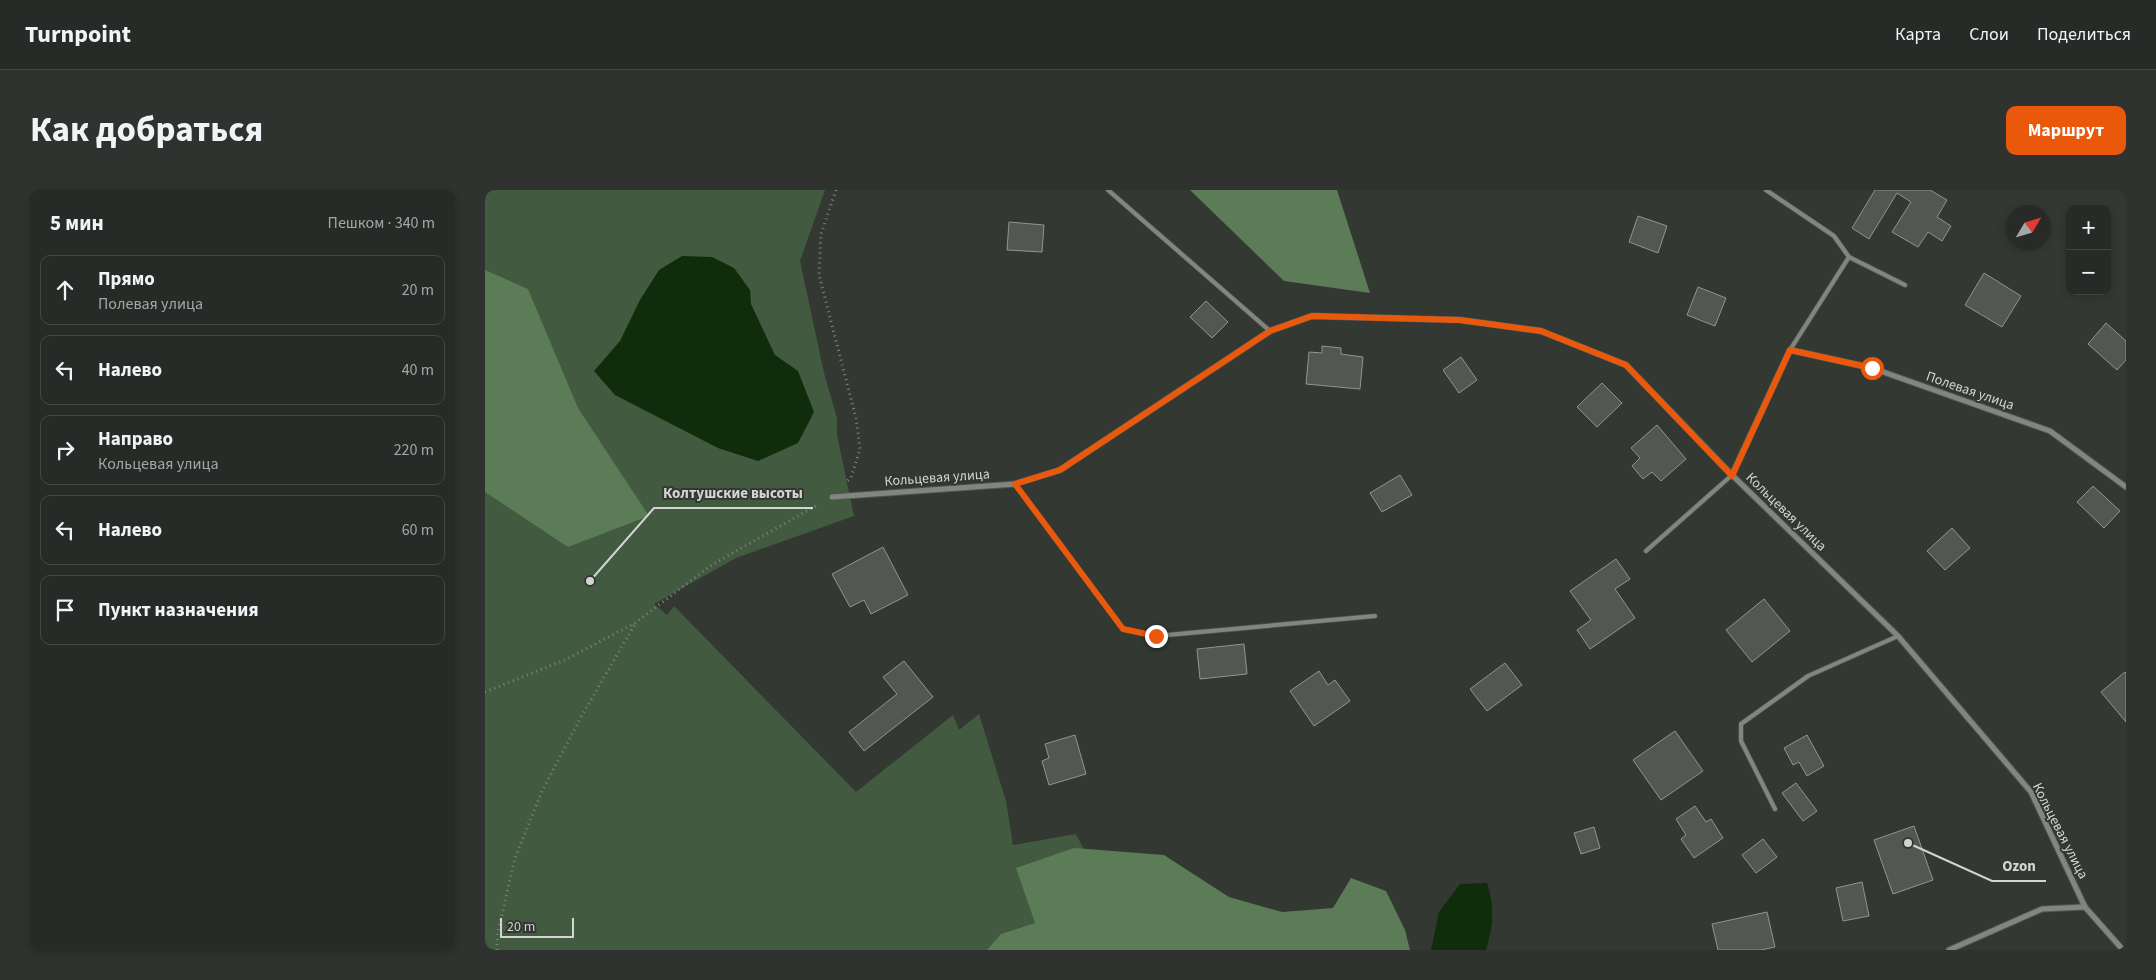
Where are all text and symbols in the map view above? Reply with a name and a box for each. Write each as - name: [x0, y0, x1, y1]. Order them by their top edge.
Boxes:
- text: Turnpoint: [25, 17, 131, 52]
- text: Карта: [1895, 22, 1941, 47]
- text: Слои: [1969, 22, 2009, 47]
- text: Поделиться: [2037, 22, 2131, 47]
- text: Как добраться: [30, 105, 263, 155]
- button: Маршрут: [2006, 106, 2126, 155]
- north arrow: [2006, 205, 2051, 250]
- map controls: [2066, 205, 2111, 295]
- button: +: [2066, 205, 2111, 250]
- text: 5 мин: [50, 208, 104, 238]
- text: Пешком · 340 m: [328, 212, 435, 234]
- button: −: [2066, 250, 2111, 295]
- text: Прямо: [98, 266, 155, 293]
- icon: ahead: [51, 276, 79, 304]
- text: 20 m: [402, 279, 434, 301]
- text: Полевая улица: [98, 293, 203, 315]
- icon: left: [51, 356, 79, 384]
- text: Налево: [98, 357, 162, 384]
- route start: [1861, 357, 1884, 380]
- text: 40 m: [402, 359, 434, 381]
- street label: Полевая улица: [1923, 367, 2017, 415]
- text: Направо: [98, 426, 173, 453]
- icon: right: [51, 436, 79, 464]
- text: 220 m: [394, 439, 434, 461]
- text: Кольцевая улица: [98, 453, 219, 475]
- street label: Кольцевая улица: [884, 464, 990, 492]
- street label: Кольцевая улица: [1741, 468, 1831, 556]
- callout: Колтушские высоты: [654, 478, 813, 508]
- text: Колтушские высоты: [663, 483, 803, 504]
- icon: left: [51, 516, 79, 544]
- text: Налево: [98, 517, 162, 544]
- text: 60 m: [402, 519, 434, 541]
- icon: arrive: [51, 596, 79, 624]
- text: Пункт назначения: [98, 597, 259, 624]
- route end: [1145, 625, 1168, 648]
- street label: Кольцевая улица: [2027, 779, 2093, 883]
- callout: Ozon: [1992, 851, 2046, 881]
- text: Ozon: [2002, 856, 2036, 877]
- scale bar: [500, 915, 574, 938]
- text: 20 m: [507, 917, 535, 937]

